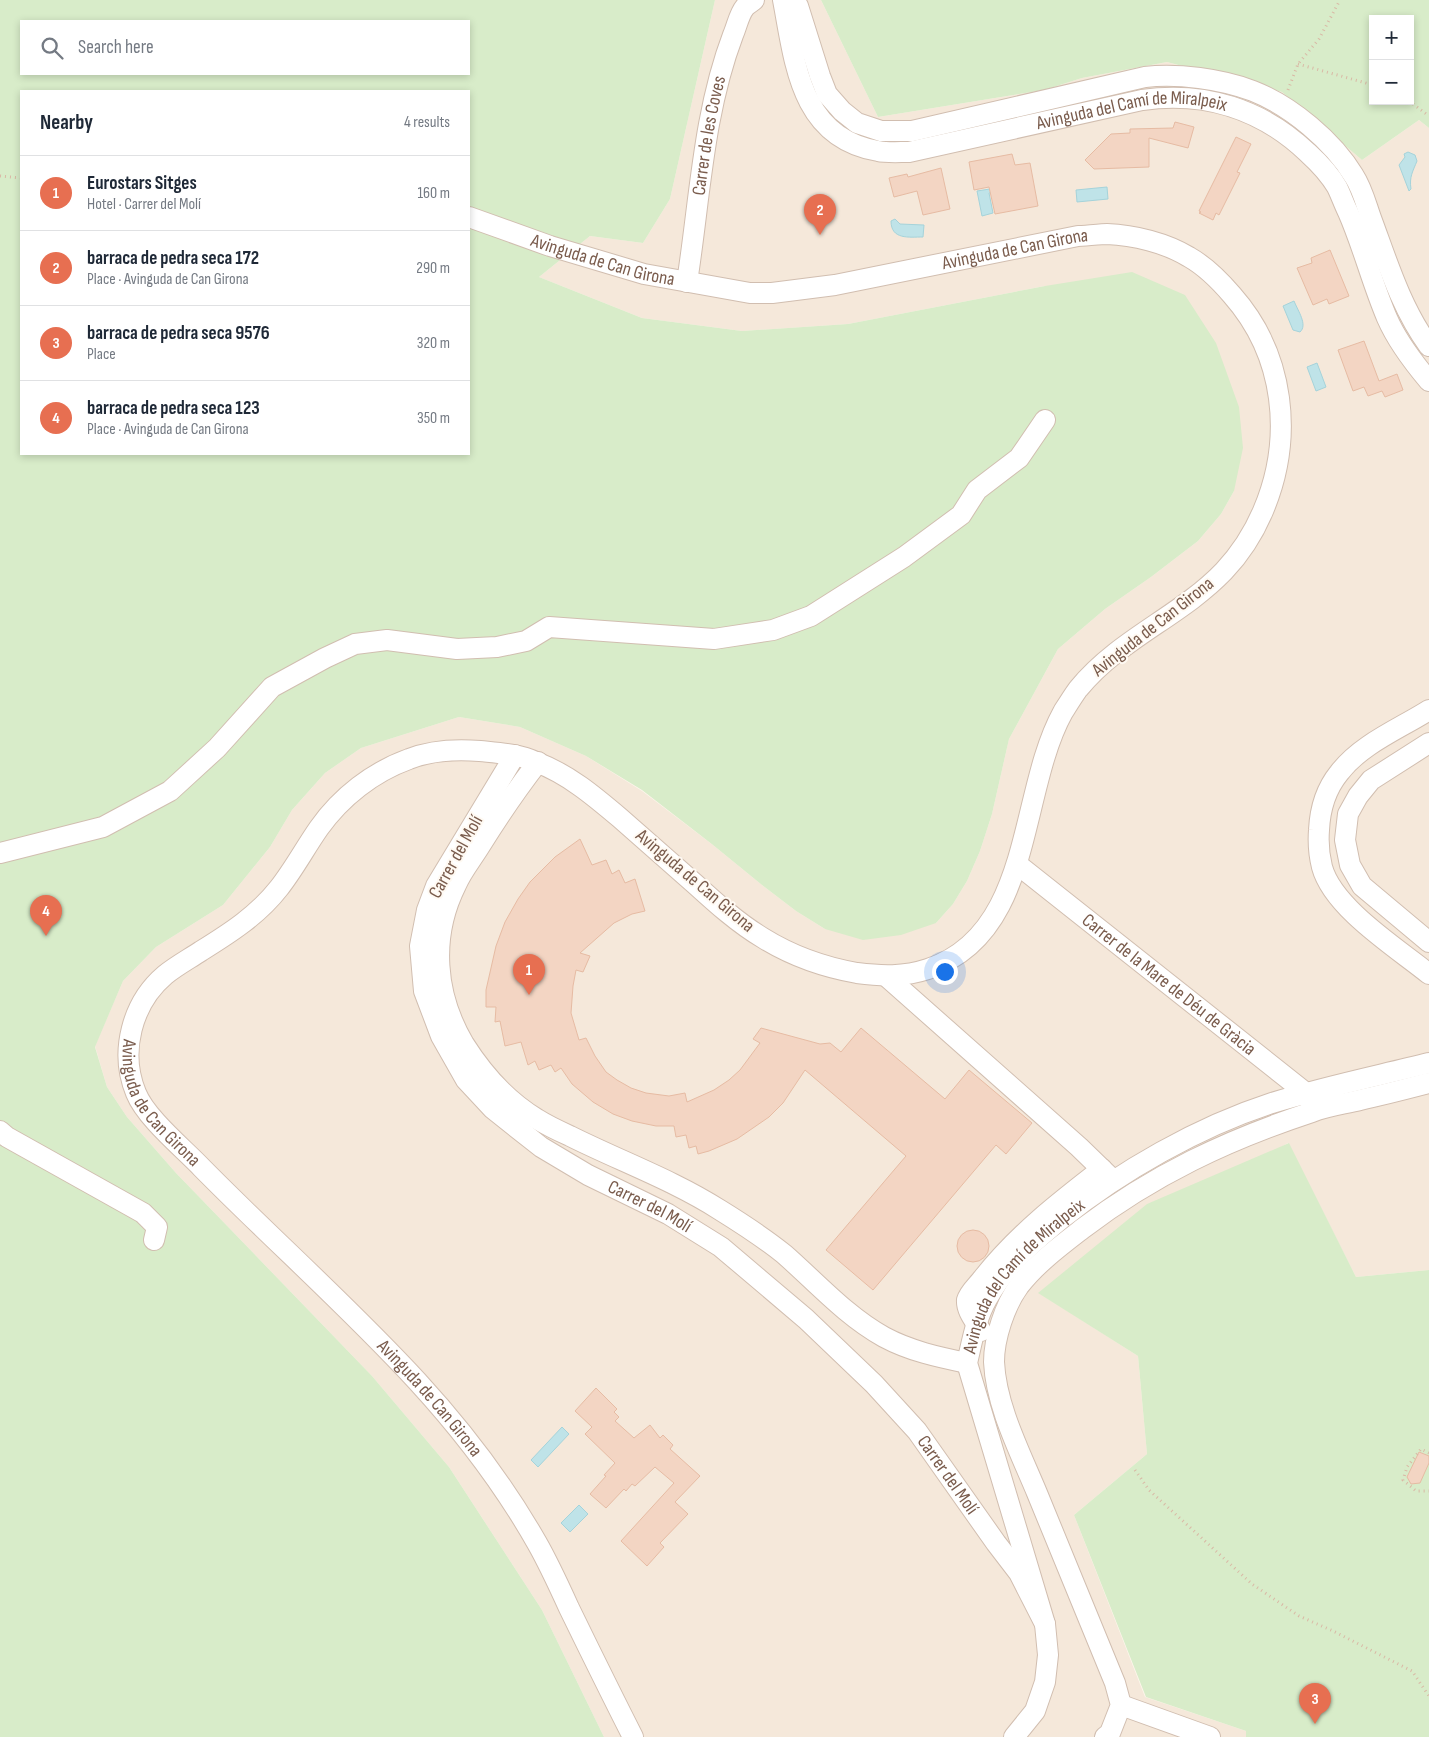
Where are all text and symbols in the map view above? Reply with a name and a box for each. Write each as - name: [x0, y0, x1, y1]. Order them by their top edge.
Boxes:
- map controls: [1369, 15, 1414, 105]
- button: +: [1369, 15, 1414, 60]
- search box: [20, 20, 470, 75]
- icon: search: [38, 34, 66, 62]
- text: Search here: [78, 36, 154, 59]
- button: −: [1369, 60, 1414, 105]
- street label: Carrer de les Coves: [687, 73, 731, 197]
- street label: Avinguda del Camí de Miralpeix: [1033, 86, 1230, 135]
- text: Nearby: [40, 110, 93, 135]
- text: 4 results: [404, 113, 450, 132]
- text: Eurostars Sitges: [87, 172, 197, 195]
- text: 1: [53, 184, 59, 203]
- text: 160 m: [417, 184, 450, 203]
- pin: 2: [804, 194, 836, 235]
- text: Hotel · Carrer del Molí: [87, 195, 201, 214]
- street label: Avinguda de Can Girona: [939, 224, 1089, 275]
- street label: Avinguda de Can Girona: [527, 228, 677, 291]
- text: barraca de pedra seca 172: [87, 247, 259, 270]
- text: 2: [52, 259, 60, 278]
- text: 290 m: [416, 259, 450, 278]
- text: Place · Avinguda de Can Girona: [87, 270, 249, 289]
- text: barraca de pedra seca 9576: [87, 322, 270, 345]
- text: 3: [52, 334, 60, 353]
- text: 320 m: [417, 334, 450, 353]
- text: Place: [87, 345, 116, 364]
- text: barraca de pedra seca 123: [87, 397, 260, 420]
- text: 4: [52, 409, 60, 428]
- text: 350 m: [417, 409, 450, 428]
- text: Place · Avinguda de Can Girona: [87, 420, 249, 439]
- street label: Avinguda de Can Girona: [1087, 572, 1218, 682]
- street label: Carrer del Molí: [424, 811, 488, 902]
- street label: Avinguda de Can Girona: [630, 824, 759, 937]
- pin: 4: [30, 895, 62, 936]
- street label: Carrer de la Mare de Déu de Gràcia: [1077, 909, 1261, 1060]
- pin: 1: [513, 954, 545, 995]
- your location: [932, 959, 958, 985]
- street label: Avinguda de Can Girona: [117, 1037, 205, 1171]
- street label: Carrer del Molí: [604, 1175, 697, 1238]
- street label: Avinguda del Camí de Miralpeix: [958, 1193, 1089, 1357]
- street label: Avinguda de Can Girona: [372, 1334, 487, 1461]
- street label: Carrer del Molí: [912, 1431, 984, 1519]
- pin: 3: [1299, 1683, 1331, 1724]

